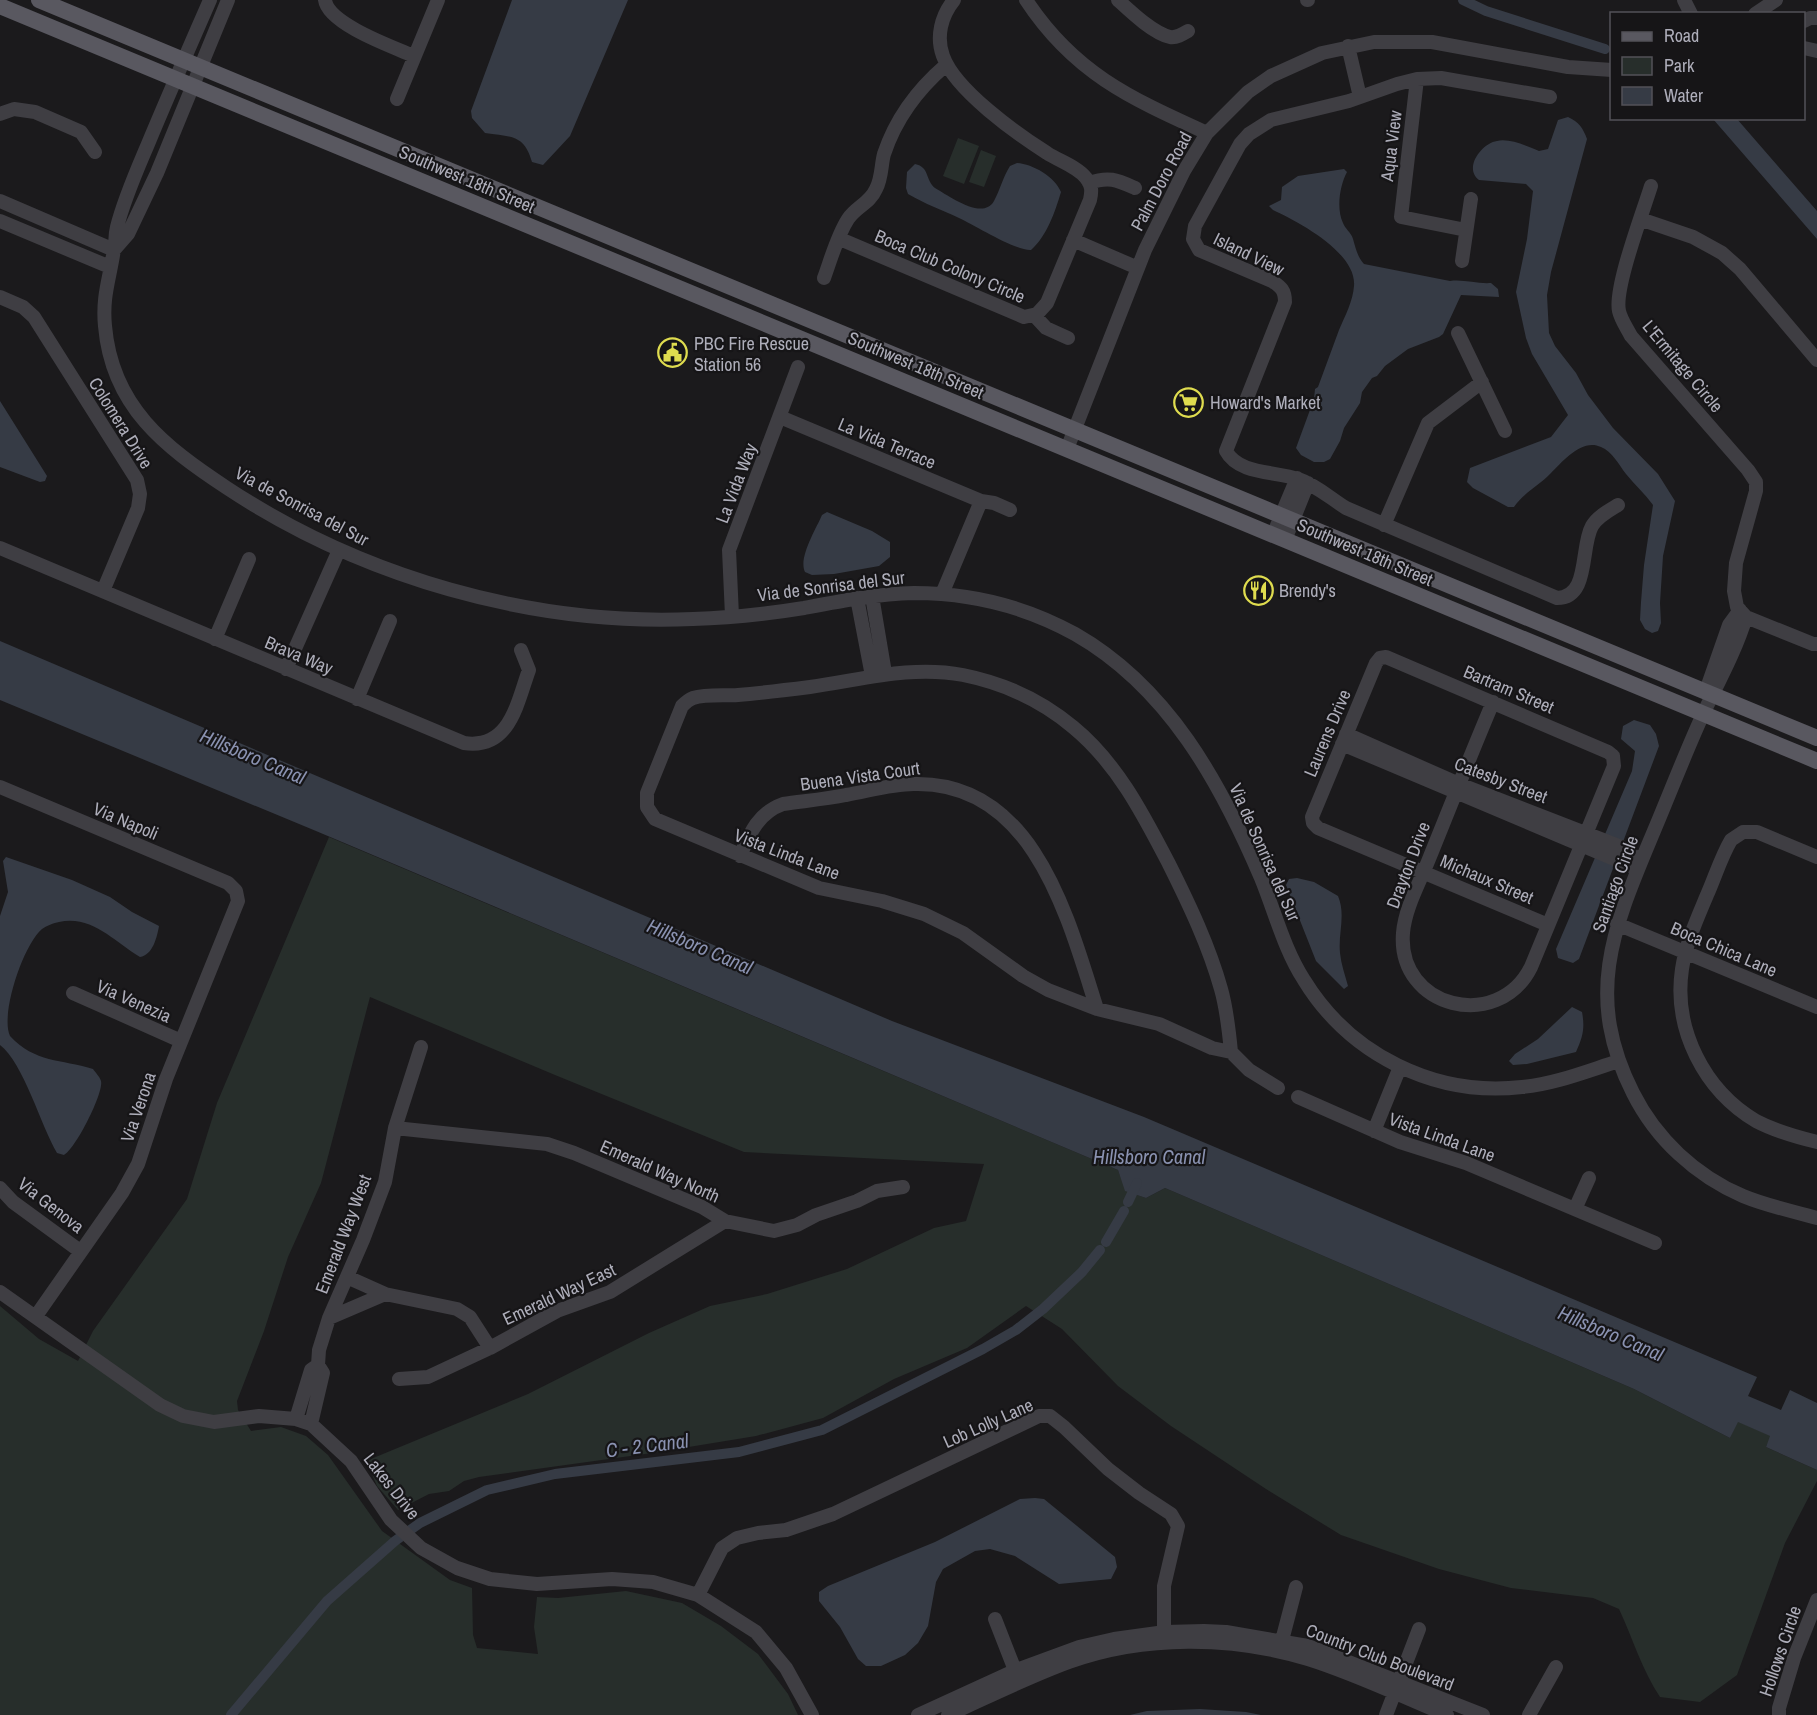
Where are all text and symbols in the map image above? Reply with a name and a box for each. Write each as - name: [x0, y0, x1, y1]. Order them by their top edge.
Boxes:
- legend: [1610, 12, 1805, 120]
- text: Road: [1664, 23, 1699, 48]
- text: Park: [1664, 53, 1695, 78]
- text: Water: [1664, 83, 1703, 108]
- street label: Aqua View: [1374, 109, 1408, 184]
- street label: Palm Doro Road: [1124, 127, 1198, 235]
- street label: Southwest 18th Street: [395, 139, 539, 219]
- street label: Boca Club Colony Circle: [871, 223, 1029, 309]
- street label: Island View: [1209, 226, 1289, 282]
- street label: L'Ermitage Circle: [1637, 314, 1729, 418]
- street label: Southwest 18th Street: [844, 325, 988, 405]
- place label: PBC Fire Rescue Station 56: [694, 331, 809, 377]
- public building icon: PBC Fire Rescue Station 56: [657, 337, 689, 369]
- street label: Colomera Drive: [83, 373, 159, 473]
- supermarket icon: Howard's Market: [1173, 386, 1205, 418]
- place label: Howard's Market: [1210, 390, 1320, 415]
- street label: La Vida Terrace: [834, 411, 940, 475]
- street label: La Vida Way: [709, 439, 763, 527]
- street label: Via de Sonrisa del Sur: [231, 460, 373, 552]
- street label: Southwest 18th Street: [1293, 512, 1437, 592]
- street label: Via de Sonrisa del Sur: [756, 565, 906, 607]
- restaurant icon: Brendy's: [1242, 574, 1274, 606]
- place label: Brendy's: [1279, 578, 1336, 603]
- street label: Brava Way: [261, 629, 337, 681]
- street label: Bartram Street: [1460, 659, 1558, 719]
- street label: Laurens Drive: [1297, 685, 1357, 781]
- water label: Hillsboro Canal: [196, 722, 310, 790]
- street label: Catesby Street: [1451, 751, 1551, 809]
- street label: Buena Vista Court: [799, 755, 921, 797]
- street label: Via de Sonrisa del Sur: [1223, 779, 1307, 925]
- street label: Via Napoli: [90, 796, 162, 846]
- street label: Drayton Drive: [1380, 818, 1436, 912]
- street label: Vista Linda Lane: [731, 822, 843, 886]
- street label: Santiago Circle: [1586, 832, 1644, 936]
- street label: Michaux Street: [1436, 848, 1538, 910]
- water label: Hillsboro Canal: [643, 912, 757, 980]
- street label: Boca Chica Lane: [1667, 915, 1781, 983]
- street label: Via Venezia: [93, 973, 175, 1029]
- street label: Via Verona: [114, 1069, 162, 1145]
- street label: Vista Linda Lane: [1385, 1106, 1499, 1168]
- street label: Emerald Way North: [596, 1134, 724, 1208]
- water label: Hillsboro Canal: [1093, 1143, 1205, 1170]
- street label: Via Genova: [13, 1171, 89, 1239]
- street label: Emerald Way West: [309, 1171, 377, 1297]
- street label: Emerald Way East: [499, 1257, 619, 1331]
- water label: Hillsboro Canal: [1554, 1299, 1668, 1367]
- street label: Lob Lolly Lane: [939, 1392, 1037, 1454]
- water label: C - 2 Canal: [604, 1427, 690, 1463]
- street label: Lakes Drive: [358, 1447, 426, 1525]
- street label: Hollows Circle: [1753, 1602, 1807, 1700]
- street label: Country Club Boulevard: [1302, 1617, 1458, 1697]

